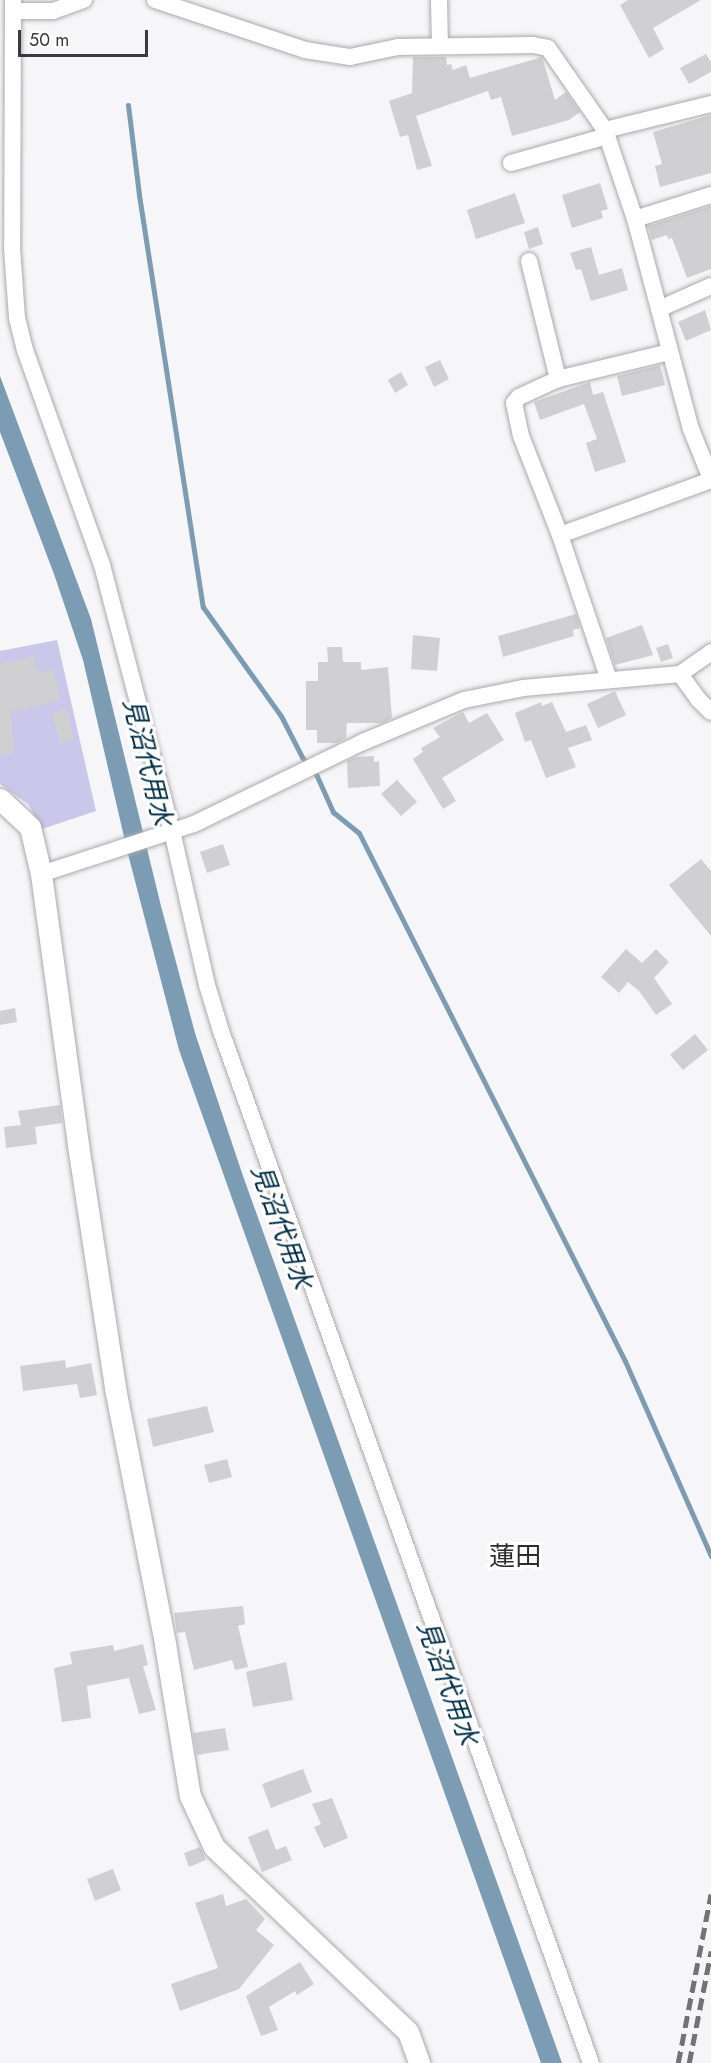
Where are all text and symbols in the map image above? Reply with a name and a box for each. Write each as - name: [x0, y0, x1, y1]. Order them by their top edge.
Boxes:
- scale bar: [21, 18, 152, 56]
- text: 50 m: [29, 27, 69, 53]
- water label: 見沼代用水: [116, 695, 178, 829]
- water label: 見沼代用水: [244, 1161, 318, 1293]
- district label: 蓮田: [489, 1541, 541, 1573]
- water label: 見沼代用水: [410, 1617, 484, 1749]

